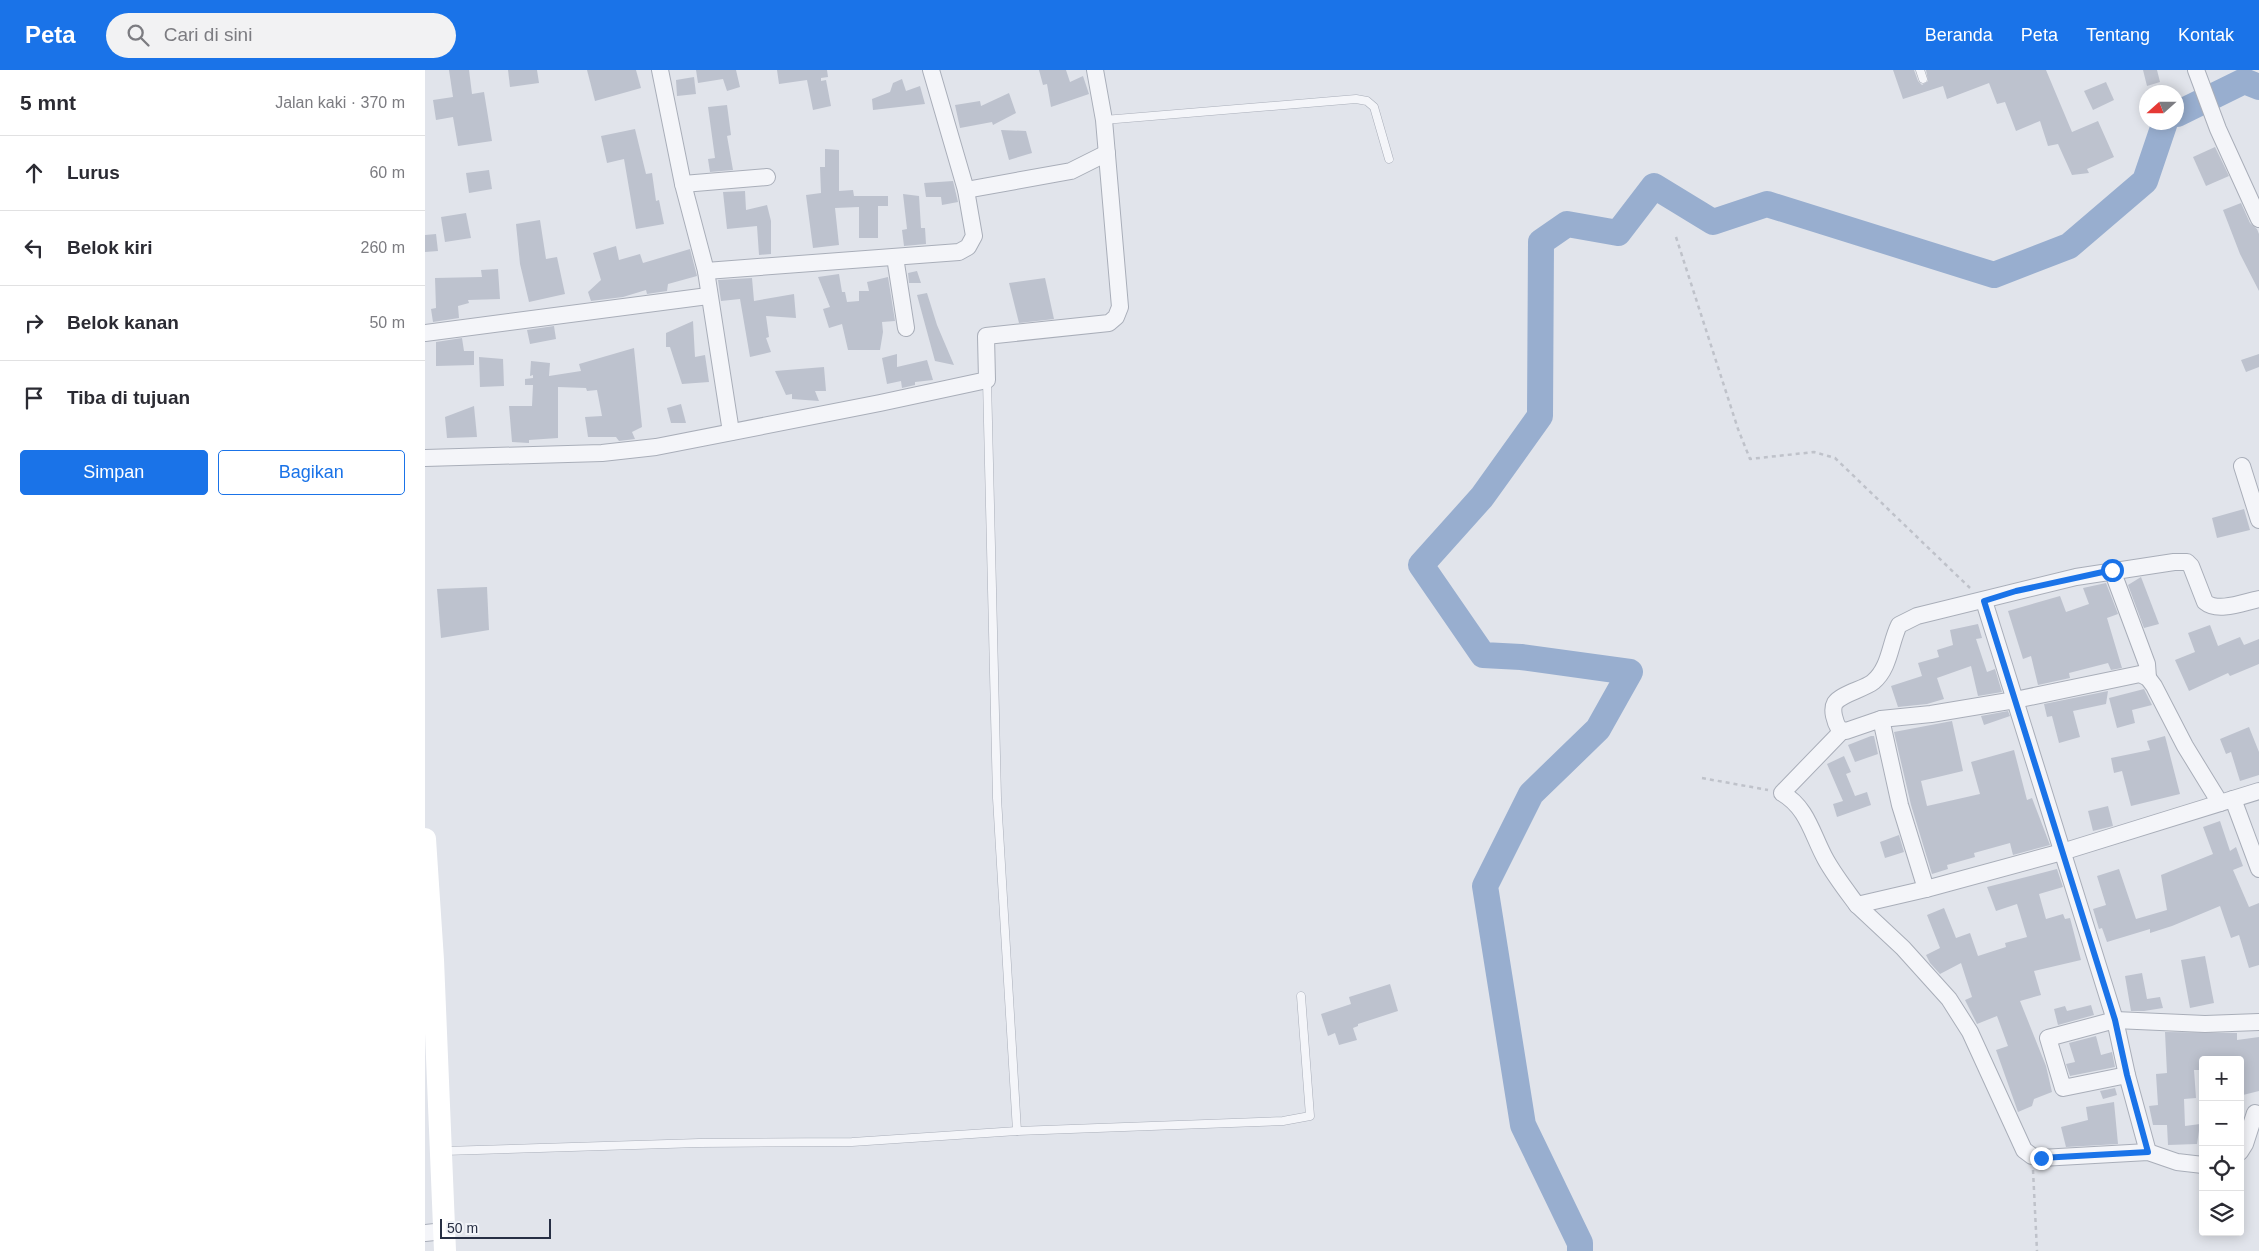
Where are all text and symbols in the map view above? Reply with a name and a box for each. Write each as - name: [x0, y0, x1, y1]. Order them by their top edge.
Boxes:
- search box: [106, 13, 456, 58]
- text: Peta: [25, 21, 76, 48]
- icon: search: [124, 21, 152, 49]
- text: Cari di sini: [164, 24, 252, 45]
- text: Beranda: [1925, 25, 1993, 45]
- text: Peta: [2021, 25, 2058, 45]
- text: Tentang: [2086, 25, 2150, 45]
- text: Kontak: [2178, 25, 2234, 45]
- north arrow: [2139, 85, 2184, 130]
- text: 5 mnt: [20, 91, 76, 114]
- text: Jalan kaki · 370 m: [275, 94, 405, 111]
- icon: ahead: [20, 159, 48, 187]
- text: Lurus: [67, 162, 120, 183]
- text: 60 m: [369, 164, 405, 181]
- icon: left: [20, 234, 48, 262]
- text: Belok kiri: [67, 237, 153, 258]
- text: 260 m: [361, 239, 405, 256]
- icon: right: [20, 309, 48, 337]
- text: Belok kanan: [67, 312, 179, 333]
- text: 50 m: [369, 314, 405, 331]
- icon: arrive: [20, 384, 48, 412]
- text: Tiba di tujuan: [67, 387, 190, 408]
- button: Simpan: [20, 450, 208, 495]
- button: Bagikan: [218, 450, 405, 495]
- route start: [2101, 559, 2124, 582]
- map controls: [2199, 1056, 2244, 1236]
- button: +: [2199, 1056, 2244, 1101]
- button: −: [2199, 1101, 2244, 1146]
- button: locate: [2199, 1146, 2244, 1191]
- route end: [2030, 1147, 2053, 1170]
- button: layers: [2199, 1191, 2244, 1236]
- scale bar: [440, 1216, 551, 1239]
- text: 50 m: [447, 1220, 478, 1236]

